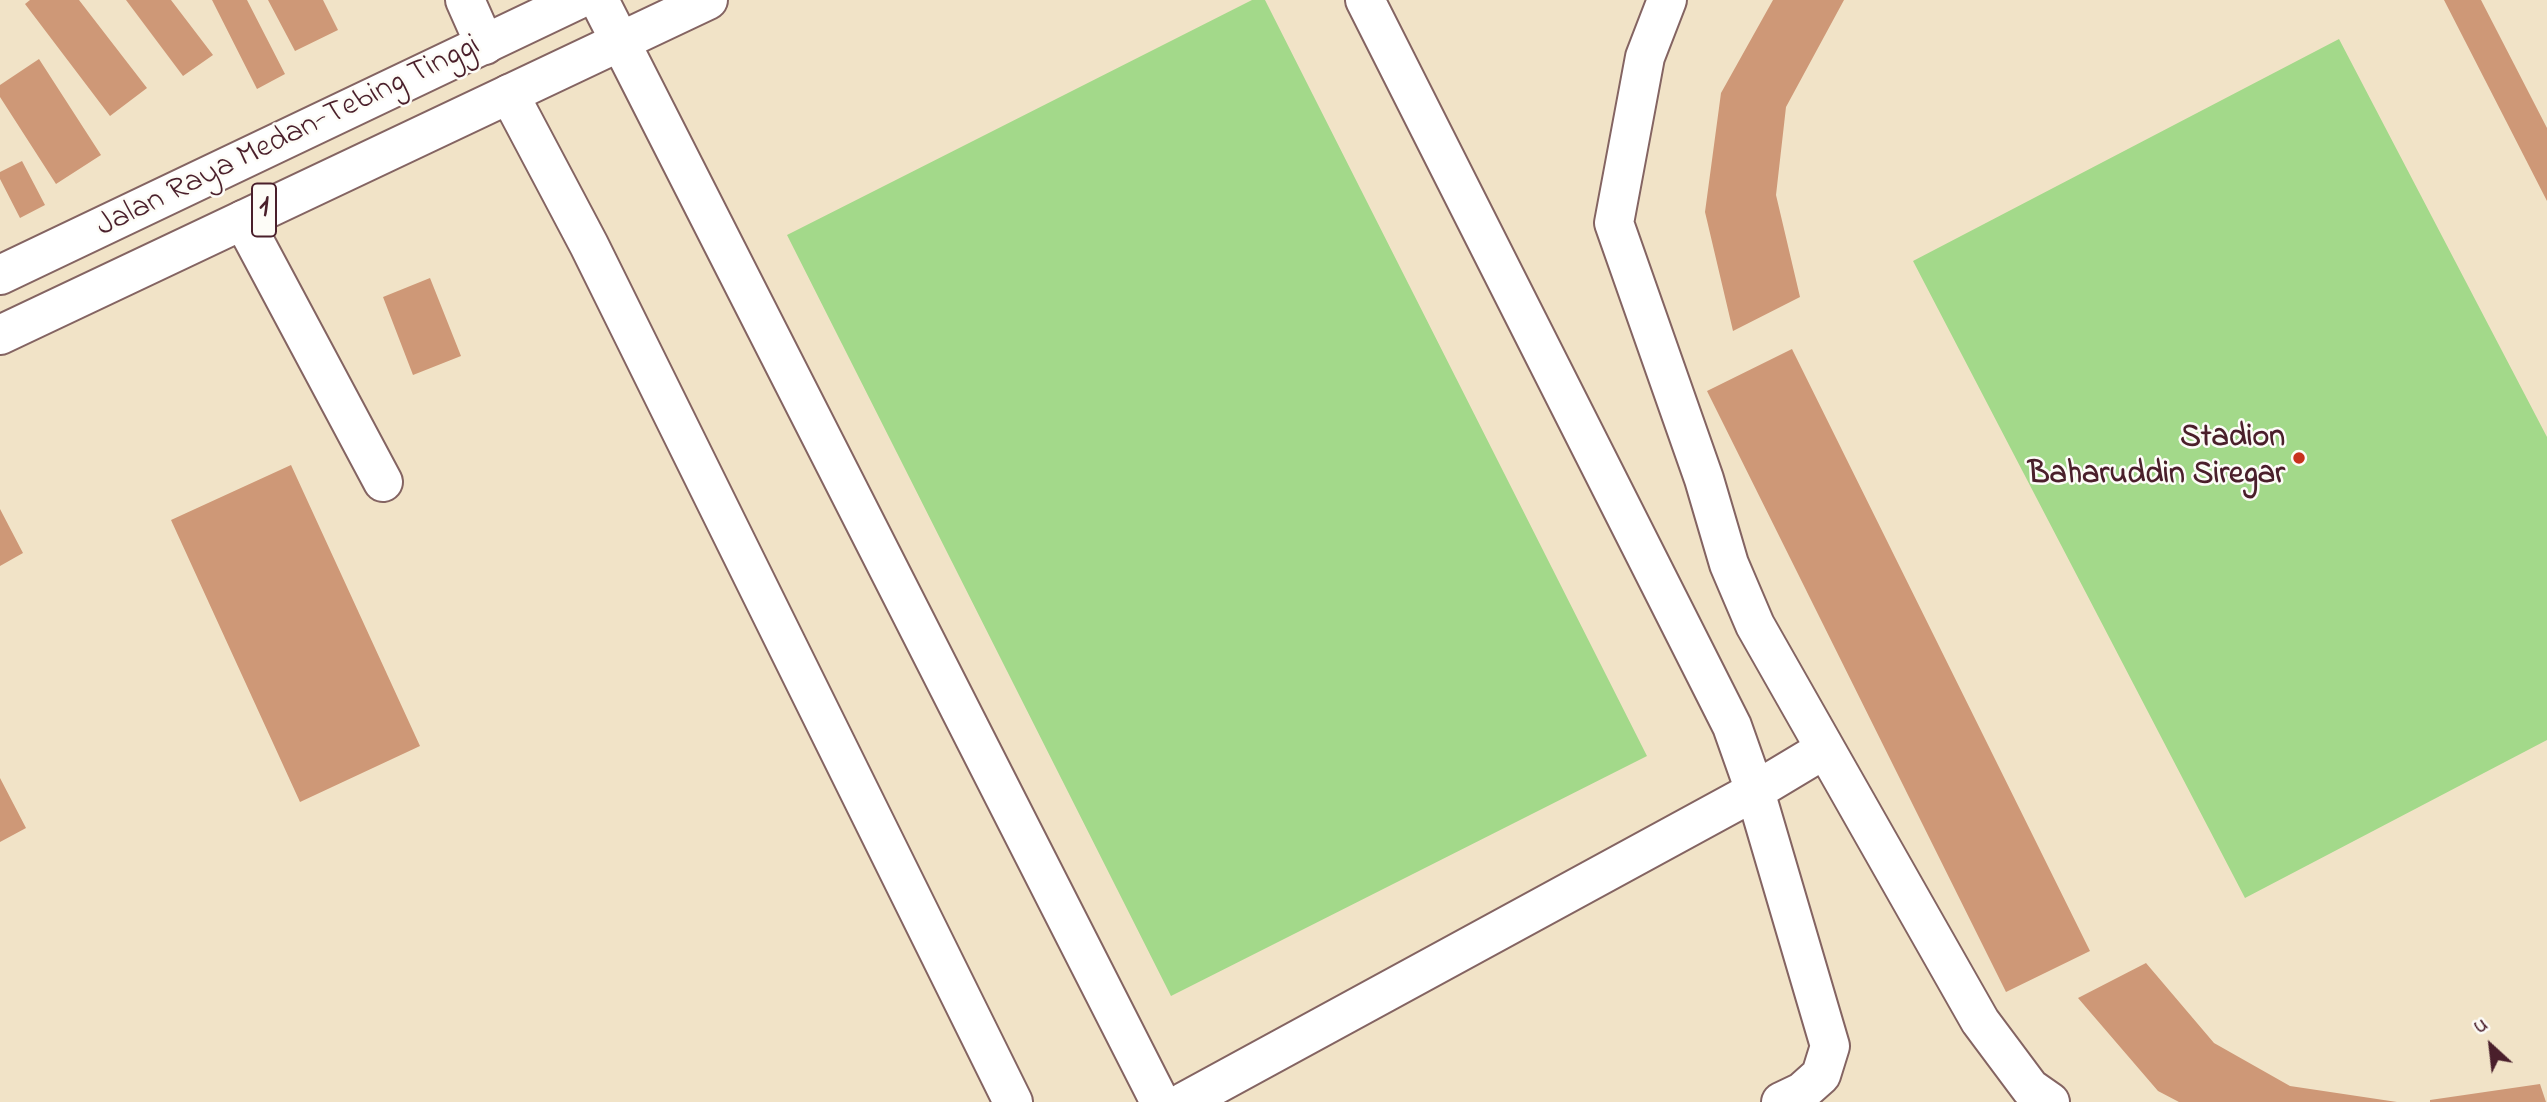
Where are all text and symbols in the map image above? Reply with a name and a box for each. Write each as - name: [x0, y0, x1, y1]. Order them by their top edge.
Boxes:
- street label: Jalan Raya Medan-Tebing Tinggi: [91, 28, 487, 248]
- road number: 1: [252, 184, 276, 236]
- place label: Stadion Baharuddin Siregar: [2028, 421, 2285, 496]
- marker: Stadion Baharuddin Siregar: [2291, 450, 2307, 466]
- north arrow: [2456, 1011, 2526, 1081]
- text: U: [2470, 1012, 2493, 1042]

